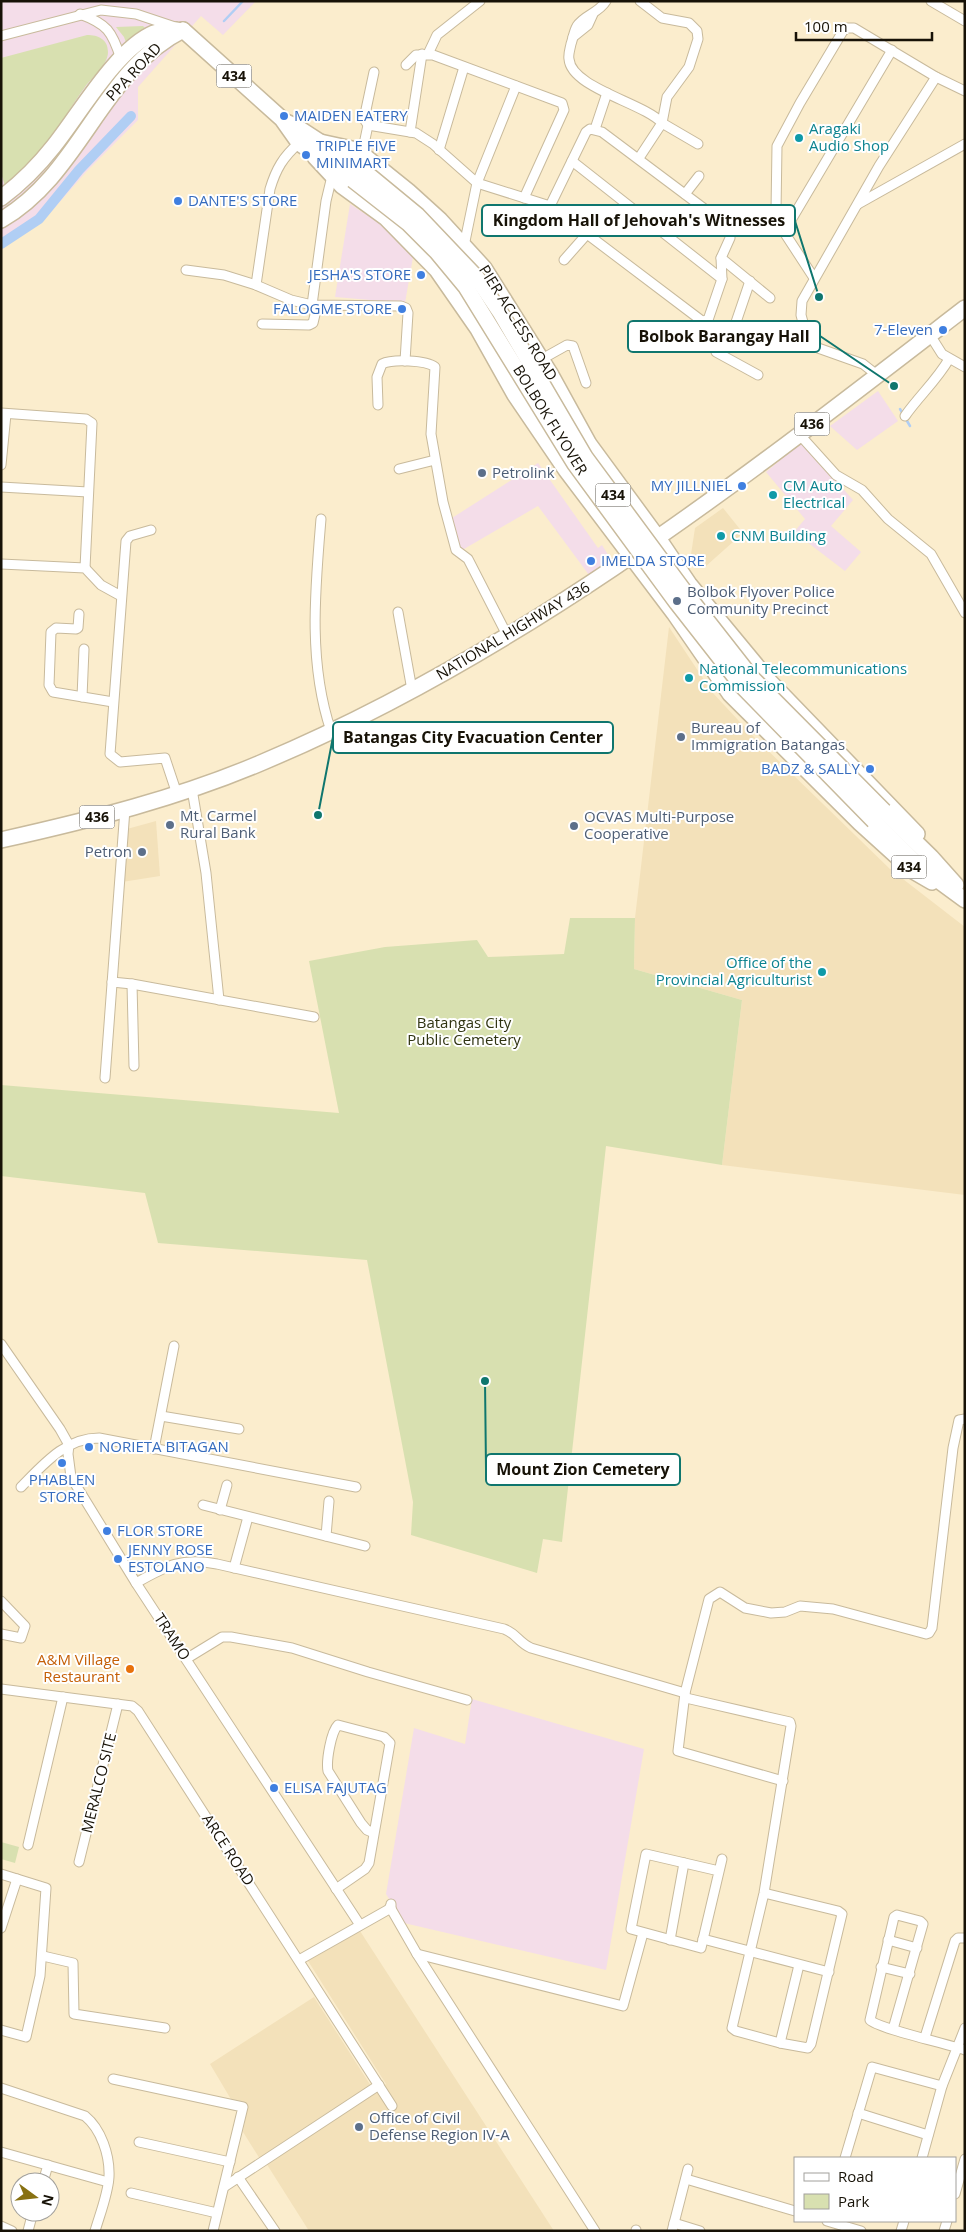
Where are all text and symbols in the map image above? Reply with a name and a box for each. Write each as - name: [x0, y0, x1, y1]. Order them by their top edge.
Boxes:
- scale bar: [796, 10, 932, 42]
- text: 100 m: [804, 16, 848, 36]
- street label: PPA ROAD: [101, 38, 165, 105]
- road number: 434: [216, 64, 252, 88]
- place label: MAIDEN EATERY: [294, 105, 408, 125]
- marker: MAIDEN EATERY: [278, 110, 290, 122]
- place label: Aragaki Audio Shop: [809, 118, 889, 155]
- marker: Aragaki Audio Shop: [793, 132, 805, 144]
- place label: TRIPLE FIVE MINIMART: [316, 135, 396, 172]
- marker: TRIPLE FIVE MINIMART: [300, 149, 312, 161]
- place label: DANTE'S STORE: [188, 190, 297, 210]
- marker: DANTE'S STORE: [172, 195, 184, 207]
- callout: Kingdom Hall of Jehovah's Witnesses: [482, 205, 795, 236]
- text: Kingdom Hall of Jehovah's Witnesses: [493, 209, 785, 231]
- street label: PIER ACCESS ROAD: [475, 261, 563, 384]
- place label: JESHA'S STORE: [307, 264, 411, 284]
- marker: JESHA'S STORE: [415, 269, 427, 281]
- place label: FALOGME STORE: [273, 298, 392, 318]
- marker: FALOGME STORE: [396, 303, 408, 315]
- place label: 7-Eleven: [874, 319, 933, 339]
- callout: Bolbok Barangay Hall: [628, 321, 820, 352]
- marker: 7-Eleven: [937, 324, 949, 336]
- text: Bolbok Barangay Hall: [638, 325, 810, 347]
- street label: BOLBOK FLYOVER: [509, 361, 593, 479]
- road number: 436: [794, 412, 830, 436]
- place label: Petrolink: [492, 462, 555, 482]
- marker: Petrolink: [476, 467, 488, 479]
- place label: MY JILLNIEL: [651, 475, 732, 495]
- place label: CM Auto Electrical: [783, 475, 845, 512]
- marker: MY JILLNIEL: [736, 480, 748, 492]
- road number: 434: [596, 484, 630, 506]
- marker: CM Auto Electrical: [767, 489, 779, 501]
- place label: CNM Building: [731, 525, 826, 545]
- marker: CNM Building: [715, 530, 727, 542]
- place label: IMELDA STORE: [601, 550, 705, 570]
- marker: IMELDA STORE: [585, 555, 597, 567]
- street label: NATIONAL HIGHWAY 436: [432, 576, 593, 684]
- place label: Bolbok Flyover Police Community Precinct: [687, 581, 835, 618]
- marker: Bolbok Flyover Police Community Precinct: [671, 595, 683, 607]
- place label: National Telecommunications Commission: [699, 658, 907, 695]
- marker: National Telecommunications Commission: [683, 672, 695, 684]
- place label: Bureau of Immigration Batangas: [691, 717, 845, 754]
- callout: Batangas City Evacuation Center: [333, 722, 613, 753]
- text: Batangas City Evacuation Center: [343, 726, 603, 748]
- marker: Bureau of Immigration Batangas: [675, 731, 687, 743]
- place label: BADZ & SALLY: [761, 758, 861, 778]
- marker: BADZ & SALLY: [864, 763, 876, 775]
- place label: Mt. Carmel Rural Bank: [180, 805, 257, 842]
- road number: 436: [80, 806, 114, 829]
- place label: OCVAS Multi-Purpose Cooperative: [584, 806, 734, 843]
- marker: Mt. Carmel Rural Bank: [164, 819, 176, 831]
- marker: OCVAS Multi-Purpose Cooperative: [568, 820, 580, 832]
- place label: Petron: [85, 841, 132, 861]
- marker: Petron: [136, 846, 148, 858]
- road number: 434: [892, 856, 926, 879]
- place label: Office of the Provincial Agriculturist: [656, 952, 812, 989]
- marker: Office of the Provincial Agriculturist: [816, 966, 828, 978]
- park label: Batangas City Public Cemetery: [407, 1012, 521, 1049]
- place label: NORIETA BITAGAN: [99, 1436, 229, 1456]
- marker: NORIETA BITAGAN: [83, 1441, 95, 1453]
- callout: Mount Zion Cemetery: [486, 1454, 680, 1485]
- marker: PHABLEN STORE: [56, 1457, 68, 1469]
- text: Mount Zion Cemetery: [496, 1458, 671, 1480]
- place label: PHABLEN STORE: [29, 1469, 95, 1506]
- place label: FLOR STORE: [117, 1520, 203, 1540]
- marker: FLOR STORE: [101, 1525, 113, 1537]
- place label: JENNY ROSE ESTOLANO: [126, 1539, 213, 1576]
- marker: JENNY ROSE ESTOLANO: [112, 1553, 124, 1565]
- street label: TRAMO: [150, 1609, 195, 1664]
- place label: A&M Village Restaurant: [37, 1649, 120, 1686]
- marker: A&M Village Restaurant: [124, 1663, 136, 1675]
- street label: MERALCO SITE: [76, 1731, 120, 1835]
- place label: ELISA FAJUTAG: [284, 1777, 387, 1797]
- marker: ELISA FAJUTAG: [268, 1782, 280, 1794]
- street label: ARCE ROAD: [198, 1810, 259, 1889]
- place label: Office of Civil Defense Region IV-A: [369, 2107, 510, 2144]
- marker: Office of Civil Defense Region IV-A: [353, 2121, 365, 2133]
- legend: [794, 2157, 956, 2222]
- text: Road: [838, 2166, 874, 2186]
- north arrow: [10, 2172, 60, 2222]
- text: Park: [838, 2191, 869, 2211]
- text: N: [37, 2193, 59, 2208]

